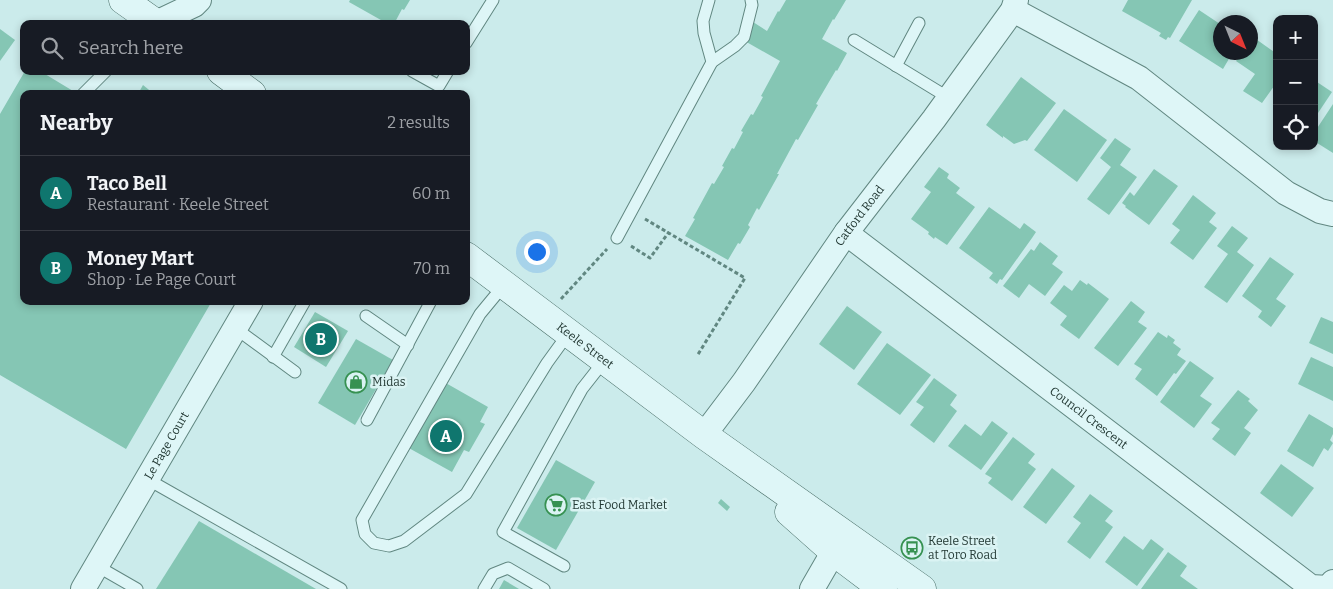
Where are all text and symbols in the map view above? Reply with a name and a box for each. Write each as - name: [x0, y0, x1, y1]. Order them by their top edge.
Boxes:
- north arrow: [1213, 15, 1258, 60]
- map controls: [1273, 15, 1318, 150]
- button: +: [1273, 15, 1318, 60]
- search box: [20, 20, 470, 75]
- icon: search: [38, 34, 66, 62]
- text: Search here: [78, 36, 183, 59]
- button: −: [1273, 60, 1318, 105]
- button: locate: [1273, 105, 1318, 150]
- text: Nearby: [40, 110, 113, 136]
- text: 2 results: [387, 113, 450, 132]
- text: Taco Bell: [87, 172, 167, 195]
- street label: Catford Road: [832, 183, 887, 249]
- text: A: [50, 184, 62, 203]
- text: 60 m: [412, 184, 450, 203]
- text: Restaurant · Keele Street: [87, 195, 269, 214]
- your location: [524, 239, 550, 265]
- text: Money Mart: [87, 247, 194, 270]
- text: B: [51, 259, 61, 278]
- text: 70 m: [414, 259, 450, 278]
- text: Shop · Le Page Court: [87, 270, 236, 289]
- pin: B: [305, 320, 337, 358]
- street label: Keele Street: [554, 320, 617, 372]
- shop icon: Midas: [344, 370, 368, 394]
- place label: Midas: [372, 375, 406, 389]
- street label: Council Crescent: [1047, 384, 1131, 452]
- street label: Le Page Court: [141, 409, 192, 482]
- pin: A: [430, 417, 462, 455]
- supermarket icon: East Food Market: [544, 493, 568, 517]
- place label: East Food Market: [572, 498, 668, 512]
- place label: Keele Street at Toro Road: [928, 534, 997, 562]
- bus stop icon: Keele Street at Toro Road: [900, 536, 924, 560]

